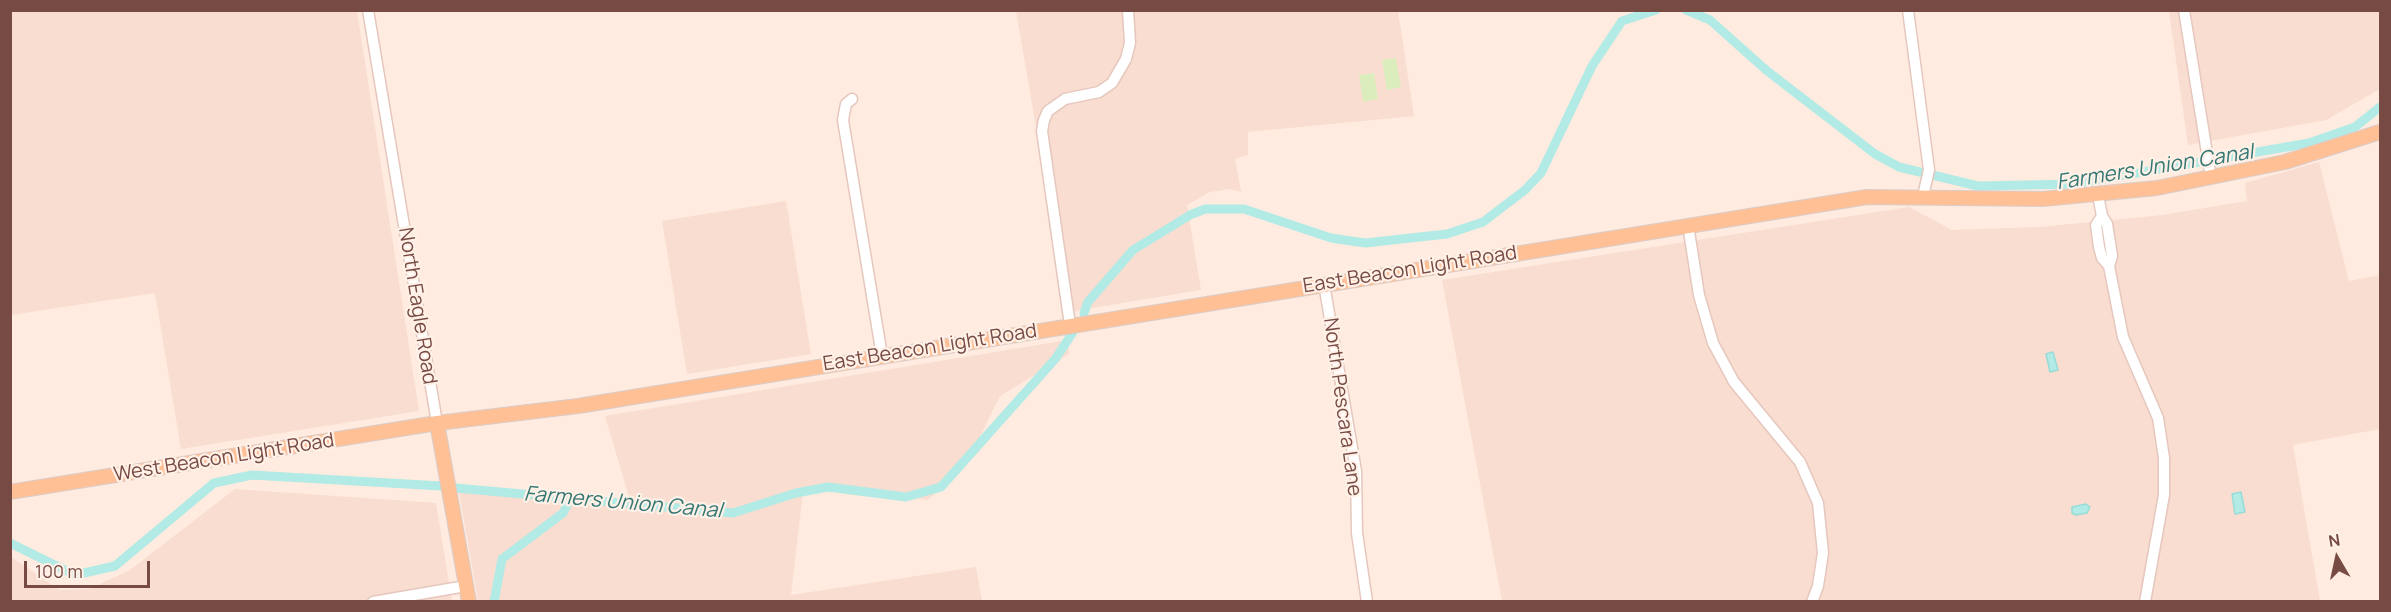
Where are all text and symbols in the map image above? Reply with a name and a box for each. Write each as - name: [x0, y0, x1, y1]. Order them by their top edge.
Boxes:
- water label: Farmers Union Canal: [2055, 140, 2255, 196]
- street label: North Eagle Road: [393, 226, 441, 386]
- street label: East Beacon Light Road: [1301, 241, 1519, 299]
- street label: North Pescara Lane: [1318, 316, 1366, 498]
- street label: East Beacon Light Road: [821, 319, 1039, 377]
- street label: West Beacon Light Road: [112, 429, 336, 487]
- water label: Farmers Union Canal: [523, 482, 723, 524]
- north arrow: [2307, 528, 2367, 588]
- text: N: [2327, 528, 2342, 552]
- scale bar: [27, 549, 153, 587]
- text: 100 m: [35, 559, 83, 583]

